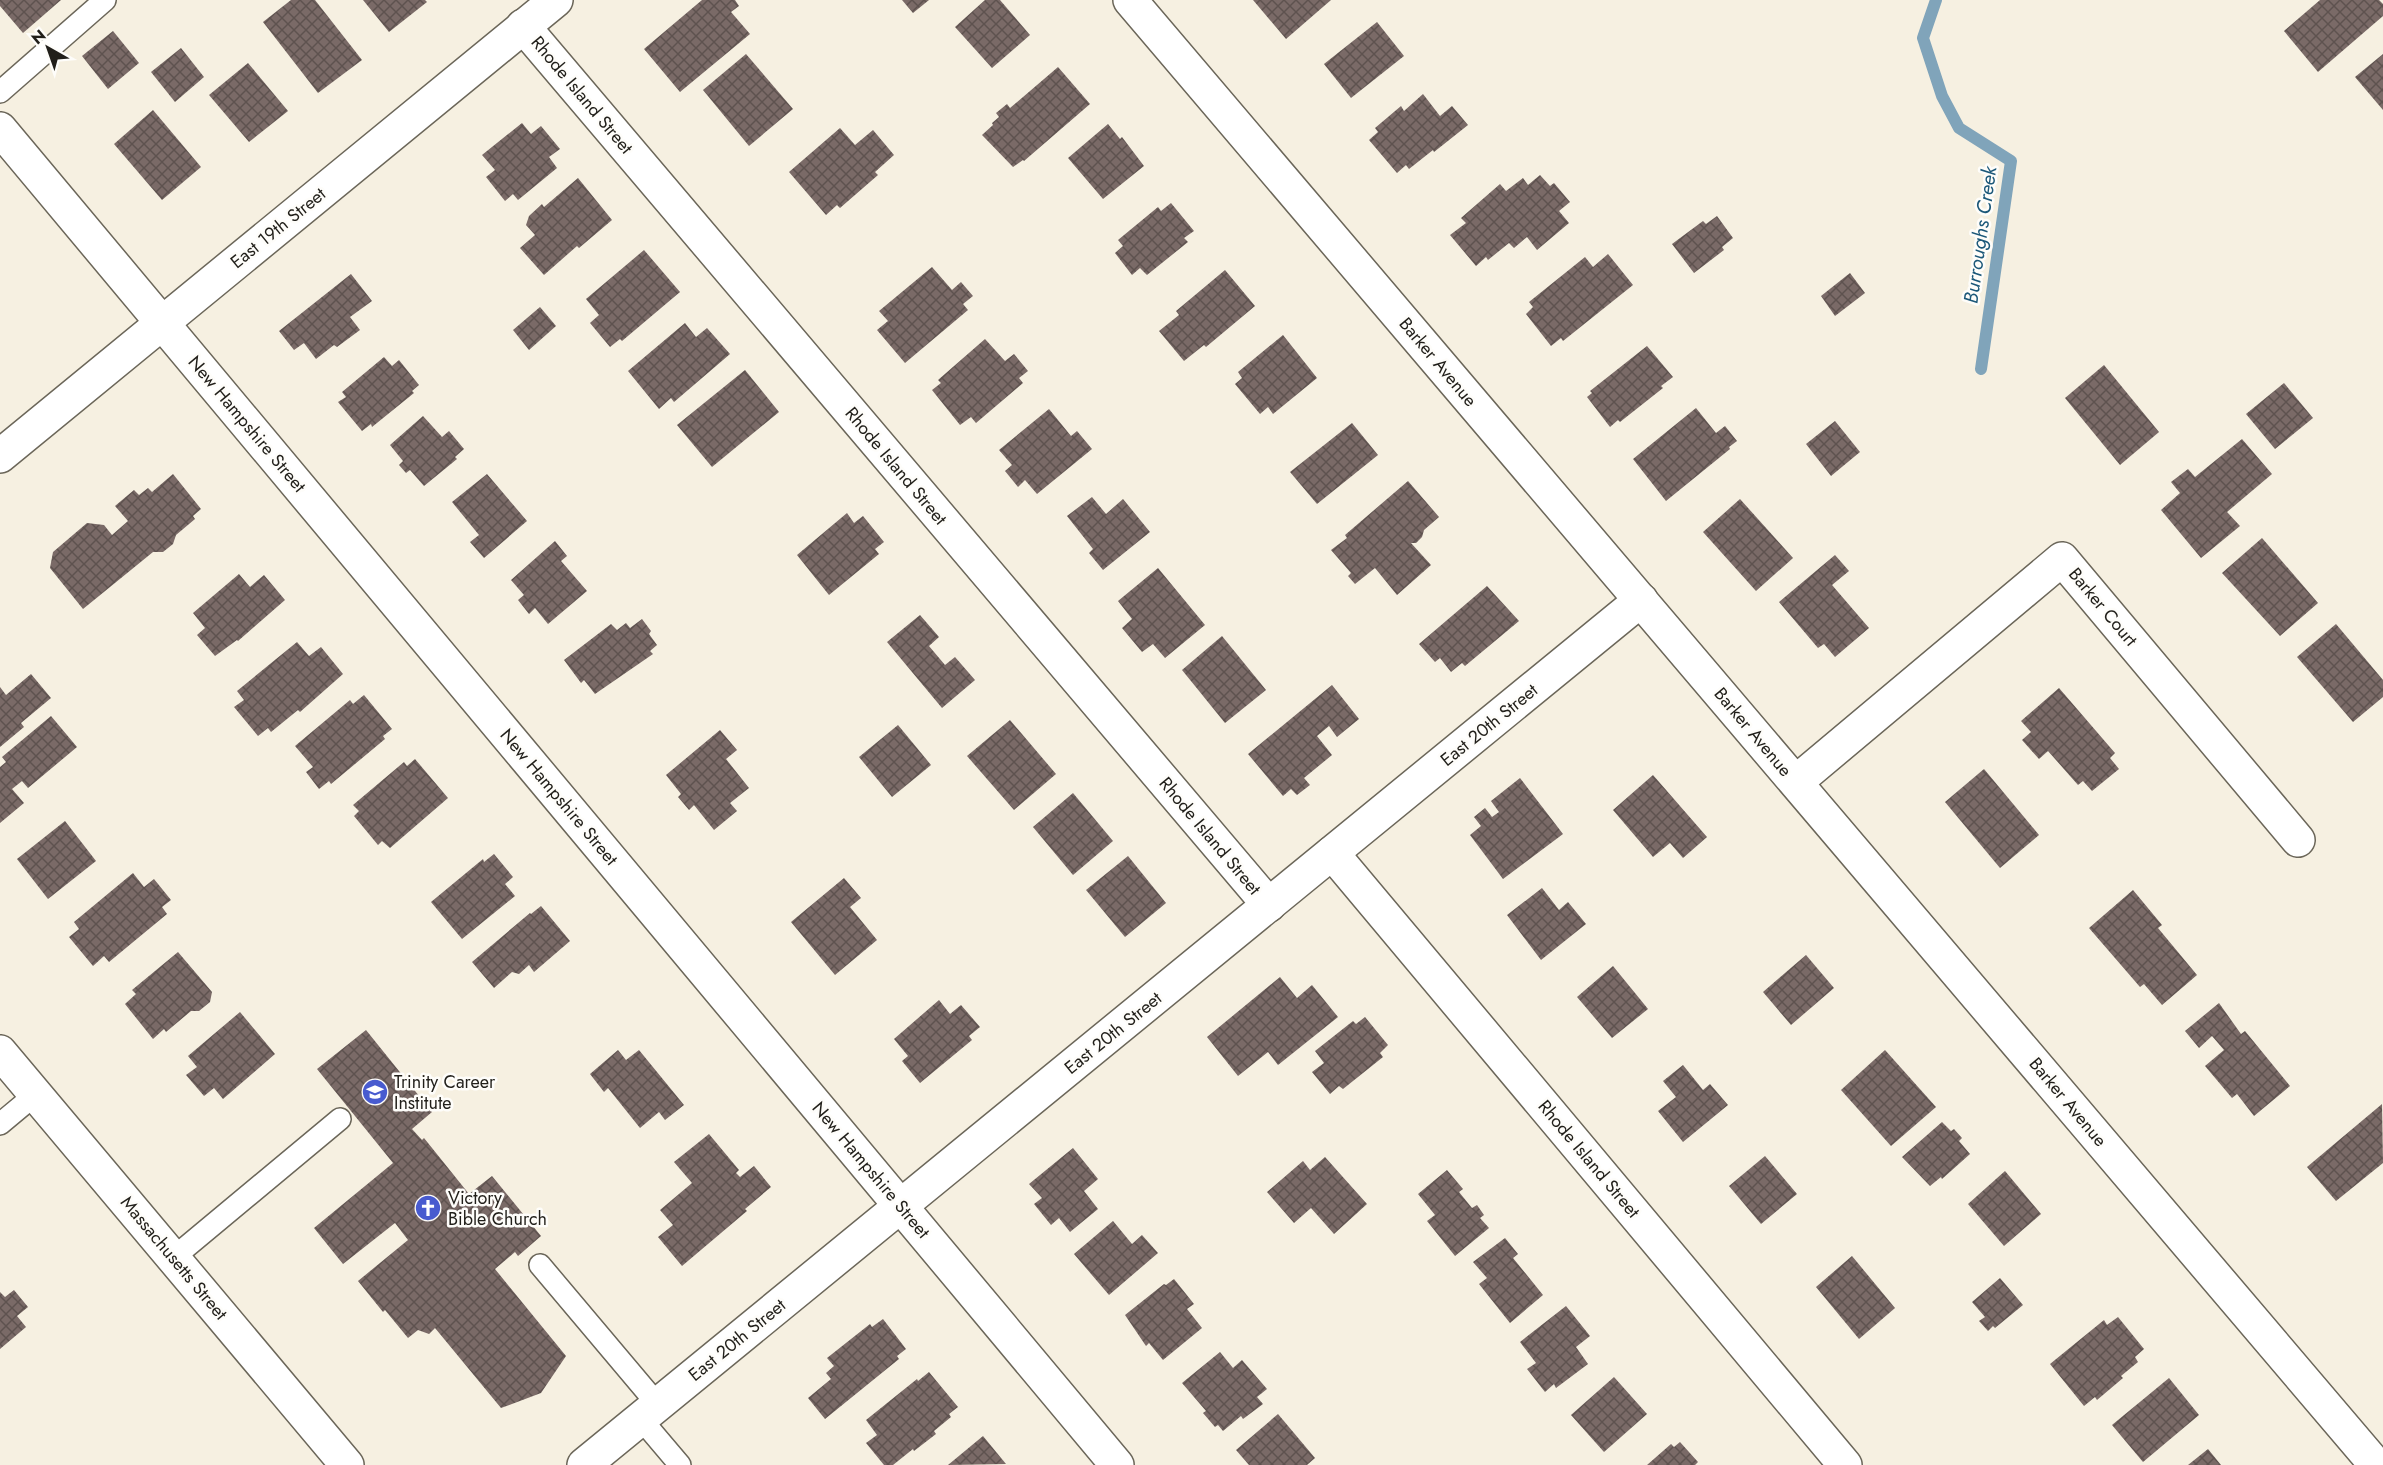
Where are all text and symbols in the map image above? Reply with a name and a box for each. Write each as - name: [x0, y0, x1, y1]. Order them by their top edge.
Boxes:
- north arrow: [18, 18, 78, 78]
- text: N: [26, 24, 51, 50]
- street label: Rhode Island Street: [525, 30, 640, 160]
- water label: Burroughs Creek: [1957, 163, 2005, 305]
- street label: East 19th Street: [225, 181, 332, 275]
- street label: Barker Avenue: [1393, 312, 1483, 412]
- street label: New Hampshire Street: [182, 350, 312, 498]
- street label: Rhode Island Street: [839, 401, 954, 531]
- street label: Barker Court: [2062, 562, 2144, 652]
- street label: East 20th Street: [1435, 677, 1544, 772]
- street label: Barker Avenue: [1708, 682, 1798, 782]
- street label: New Hampshire Street: [494, 723, 624, 871]
- street label: Rhode Island Street: [1153, 771, 1268, 901]
- street label: East 20th Street: [1059, 985, 1168, 1080]
- street label: Barker Avenue: [2023, 1052, 2113, 1152]
- place label: Trinity Career Institute: [394, 1069, 496, 1116]
- school or university icon: Trinity Career Institute: [360, 1077, 390, 1107]
- street label: Rhode Island Street: [1532, 1094, 1647, 1224]
- street label: New Hampshire Street: [806, 1096, 936, 1244]
- place label: Victory Bible Church: [448, 1185, 547, 1232]
- street label: Massachusetts Street: [114, 1190, 234, 1326]
- church icon: Victory Bible Church: [413, 1193, 443, 1223]
- street label: East 20th Street: [683, 1292, 792, 1387]

